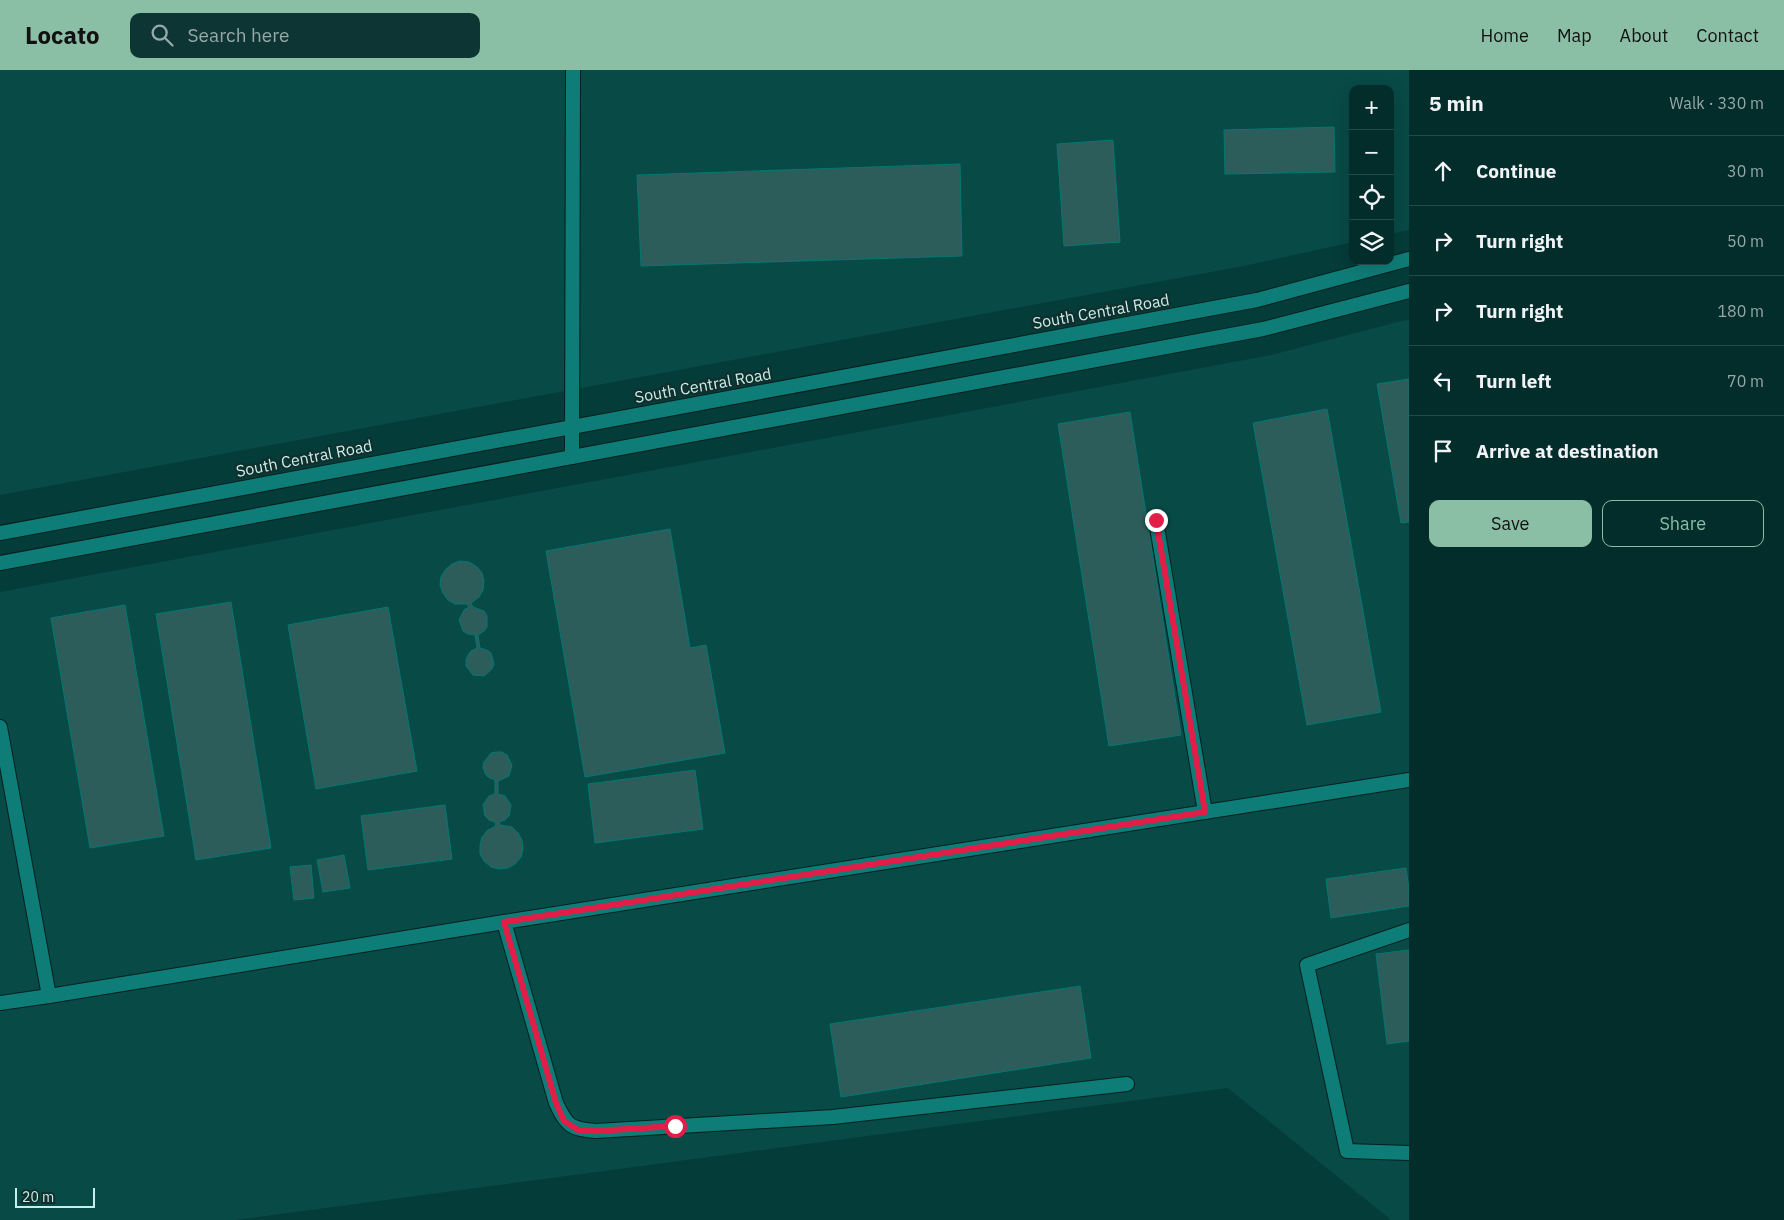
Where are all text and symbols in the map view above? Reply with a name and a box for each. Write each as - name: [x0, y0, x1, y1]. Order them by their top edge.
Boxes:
- search box: [130, 13, 480, 58]
- text: Locato: [25, 19, 100, 51]
- icon: search: [148, 21, 176, 49]
- text: Search here: [188, 23, 289, 47]
- text: Home: [1481, 24, 1529, 47]
- text: Map: [1557, 24, 1592, 47]
- text: About: [1620, 24, 1668, 47]
- text: Contact: [1696, 24, 1759, 47]
- map controls: [1349, 85, 1394, 265]
- button: +: [1349, 85, 1394, 130]
- text: 5 min: [1429, 89, 1484, 117]
- text: Walk · 330 m: [1669, 93, 1764, 113]
- button: −: [1349, 130, 1394, 175]
- icon: ahead: [1429, 157, 1457, 185]
- text: Continue: [1476, 159, 1556, 183]
- text: 30 m: [1727, 161, 1764, 181]
- button: locate: [1349, 175, 1394, 220]
- button: layers: [1349, 220, 1394, 265]
- icon: right: [1429, 227, 1457, 255]
- text: Turn right: [1476, 229, 1563, 253]
- text: 50 m: [1727, 231, 1764, 251]
- street label: South Central Road: [1031, 289, 1171, 333]
- icon: right: [1429, 297, 1457, 325]
- text: Turn right: [1476, 299, 1563, 323]
- text: 180 m: [1717, 301, 1764, 321]
- street label: South Central Road: [633, 363, 773, 407]
- icon: left: [1429, 367, 1457, 395]
- text: Turn left: [1476, 369, 1552, 393]
- text: 70 m: [1727, 371, 1764, 391]
- street label: South Central Road: [234, 435, 374, 481]
- icon: arrive: [1429, 437, 1457, 465]
- text: Arrive at destination: [1476, 439, 1659, 463]
- button: Save: [1429, 500, 1592, 547]
- button: Share: [1602, 500, 1764, 547]
- route end: [1145, 509, 1168, 532]
- route start: [664, 1115, 687, 1138]
- scale bar: [15, 1185, 95, 1208]
- text: 20 m: [22, 1188, 54, 1206]

